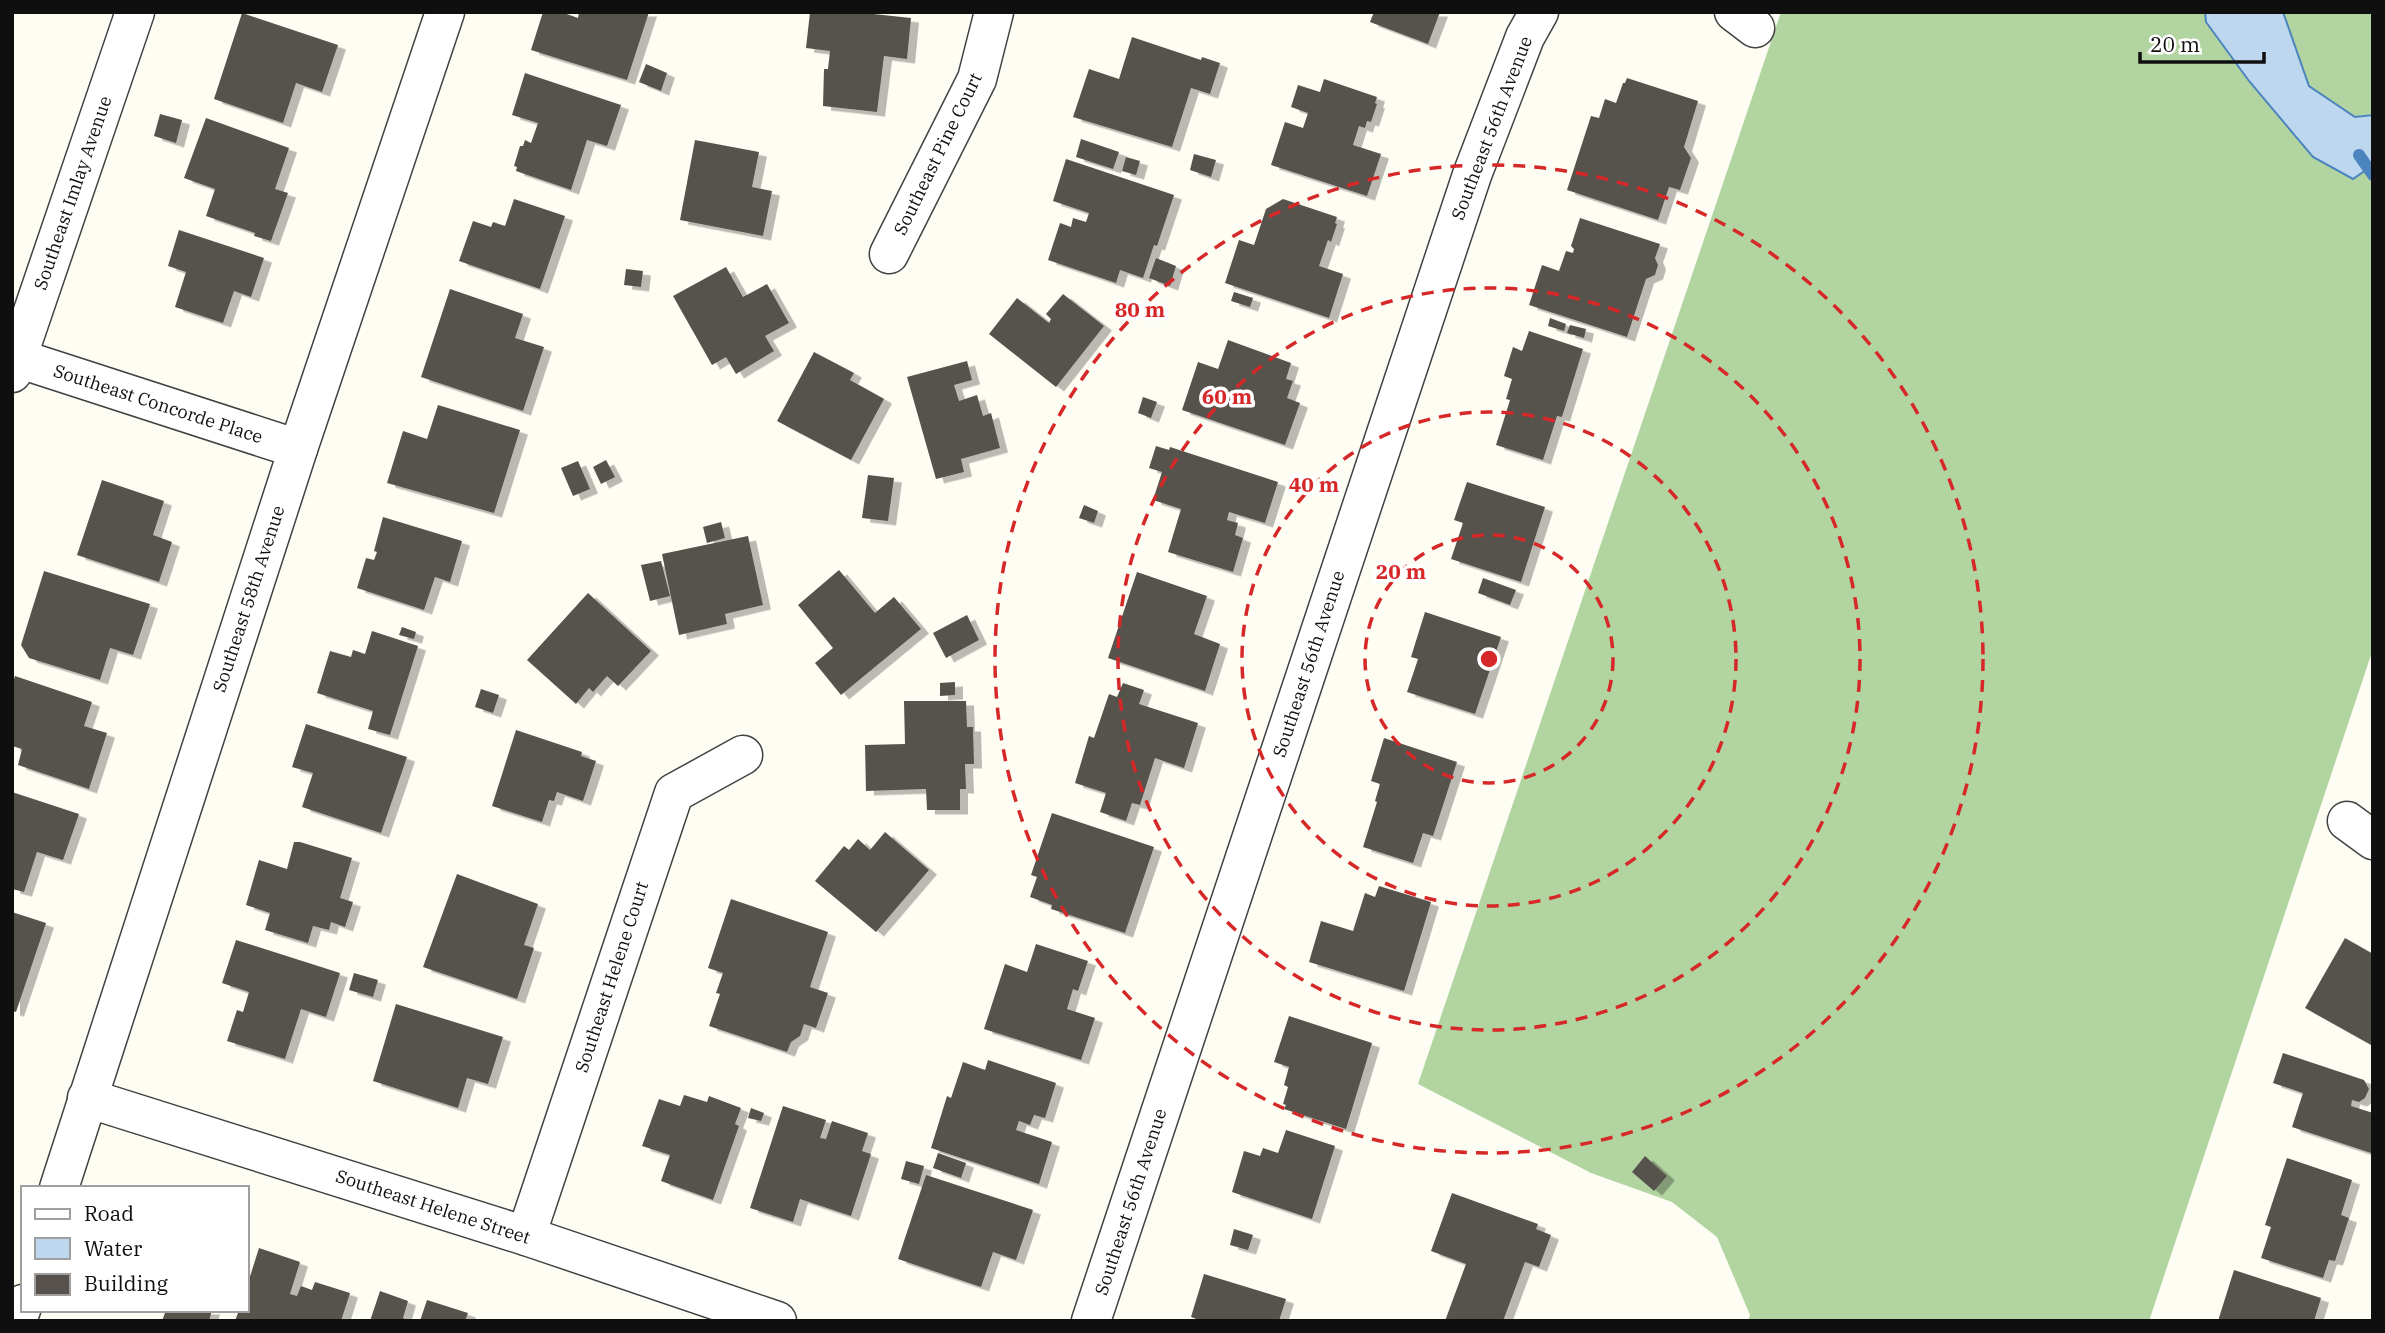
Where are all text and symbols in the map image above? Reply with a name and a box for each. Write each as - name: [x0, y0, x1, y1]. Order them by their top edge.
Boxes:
- scale bar: [2140, 21, 2264, 65]
- text: 20 m: [2150, 30, 2200, 58]
- street label: Southeast 56th Avenue: [1446, 33, 1537, 223]
- street label: Southeast Pine Court: [888, 69, 987, 239]
- street label: Southeast Imlay Avenue: [28, 93, 117, 293]
- text: 80 m: [1115, 295, 1165, 323]
- street label: Southeast Concorde Place: [51, 359, 266, 448]
- text: 60 m: [1202, 382, 1252, 410]
- text: 40 m: [1289, 470, 1339, 498]
- street label: Southeast 58th Avenue: [207, 503, 290, 695]
- text: 20 m: [1376, 557, 1426, 585]
- street label: Southeast 56th Avenue: [1267, 568, 1350, 760]
- centre of rings: [1477, 647, 1501, 671]
- street label: Southeast Helene Court: [570, 878, 653, 1075]
- street label: Southeast 56th Avenue: [1089, 1106, 1172, 1298]
- street label: Southeast Helene Street: [333, 1164, 533, 1249]
- legend: [21, 1186, 248, 1312]
- text: Road: [84, 1199, 134, 1227]
- text: Water: [84, 1234, 143, 1262]
- text: Building: [84, 1269, 169, 1297]

